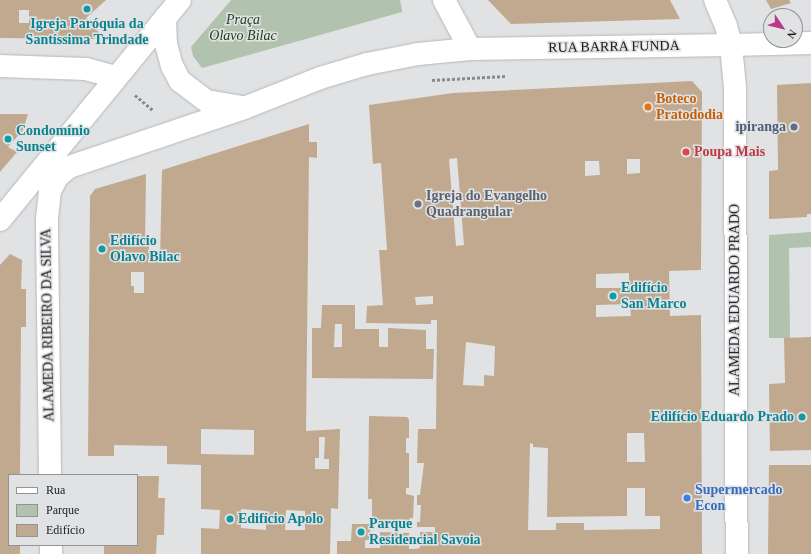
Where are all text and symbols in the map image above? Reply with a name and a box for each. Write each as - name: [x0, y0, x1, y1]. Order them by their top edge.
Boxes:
- marker: Igreja Paróquia da Santíssima Trindade: [82, 4, 92, 14]
- north arrow: [763, 8, 803, 48]
- park label: Praça Olavo Bilac: [209, 12, 277, 44]
- place label: Igreja Paróquia da Santíssima Trindade: [25, 16, 149, 48]
- text: N: [785, 28, 799, 41]
- street label: RUA BARRA FUNDA: [547, 37, 681, 57]
- place label: Boteco Pratododia: [656, 91, 723, 124]
- marker: Boteco Pratododia: [643, 102, 653, 112]
- place label: ipiranga: [735, 119, 786, 135]
- marker: ipiranga: [789, 122, 799, 132]
- place label: Condomínio Sunset: [16, 123, 90, 156]
- marker: Condomínio Sunset: [3, 134, 13, 144]
- place label: Poupa Mais: [694, 144, 765, 160]
- marker: Poupa Mais: [681, 147, 691, 157]
- place label: Igreja do Evangelho Quadrangular: [426, 188, 547, 220]
- marker: Igreja do Evangelho Quadrangular: [413, 199, 423, 209]
- street label: ALAMEDA EDUARDO PRADO: [727, 204, 743, 396]
- street label: ALAMEDA RIBEIRO DA SILVA: [38, 227, 58, 423]
- place label: Edifício Olavo Bilac: [110, 233, 180, 266]
- marker: Edifício Olavo Bilac: [97, 244, 107, 254]
- place label: Edifício San Marco: [621, 280, 686, 312]
- marker: Edifício San Marco: [608, 291, 618, 301]
- place label: Edifício Eduardo Prado: [651, 409, 794, 425]
- marker: Edifício Eduardo Prado: [797, 412, 807, 422]
- legend: [8, 474, 138, 546]
- place label: Supermercado Econ: [695, 482, 783, 514]
- text: Rua: [46, 483, 65, 497]
- marker: Supermercado Econ: [682, 493, 692, 503]
- text: Parque: [46, 503, 79, 517]
- place label: Edifício Apolo: [238, 511, 324, 527]
- marker: Edifício Apolo: [225, 514, 235, 524]
- place label: Parque Residencial Savoia: [369, 516, 481, 548]
- text: Edifício: [46, 523, 85, 537]
- marker: Parque Residencial Savoia: [356, 527, 366, 537]

